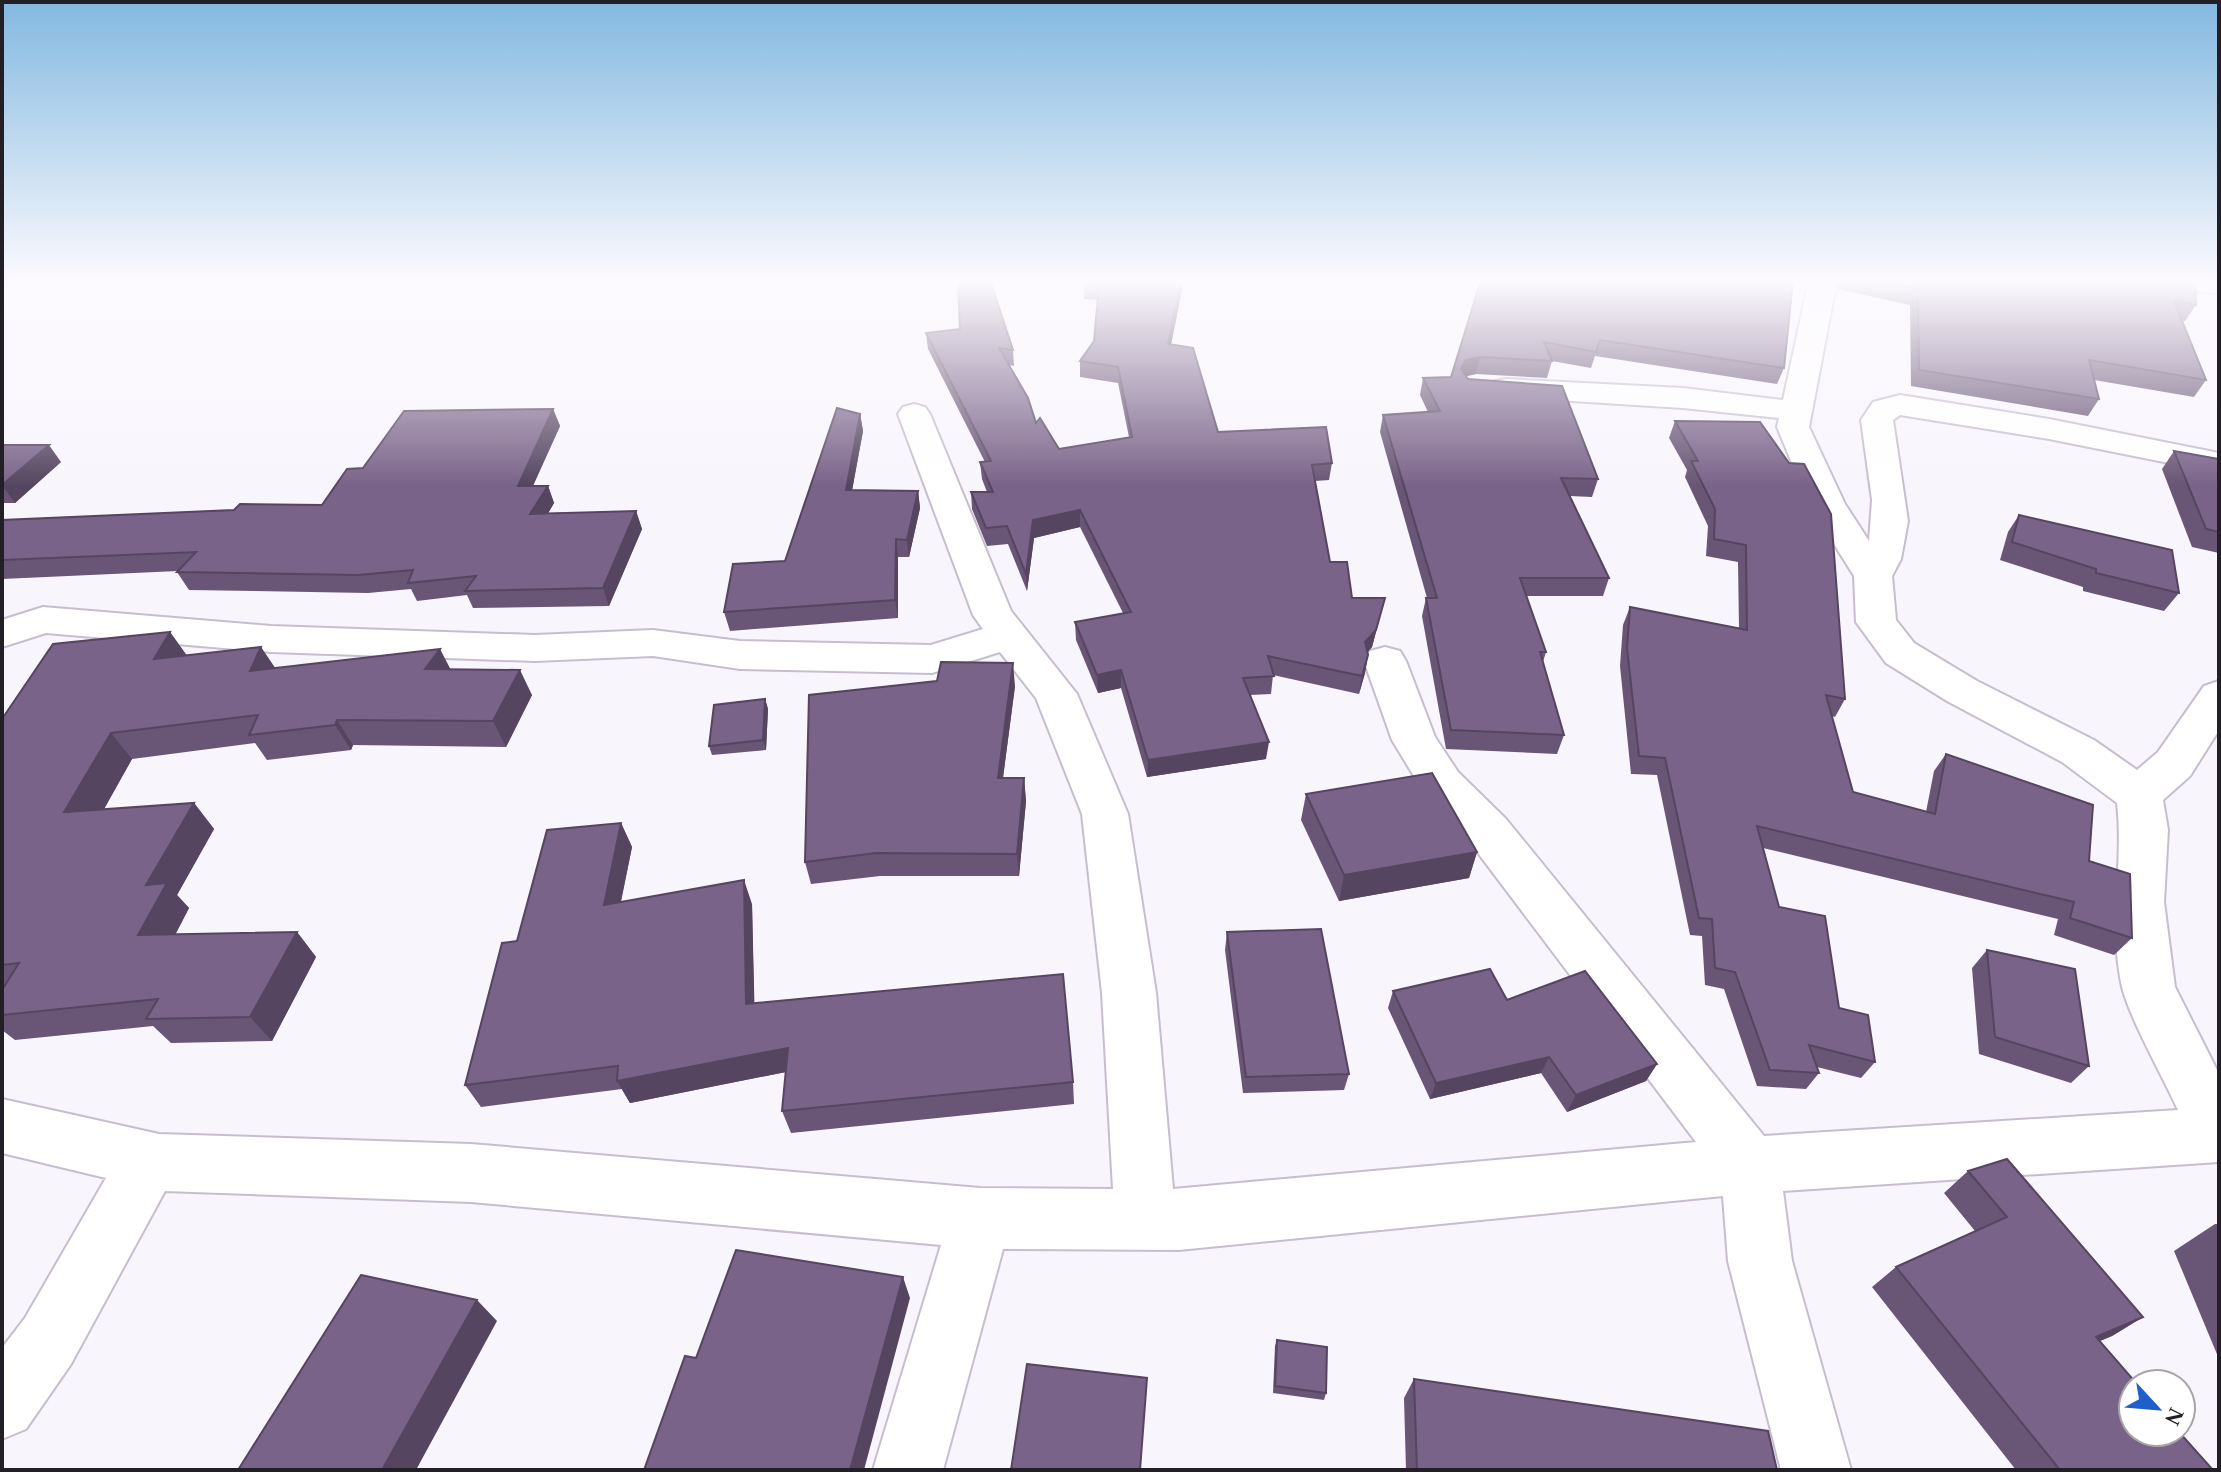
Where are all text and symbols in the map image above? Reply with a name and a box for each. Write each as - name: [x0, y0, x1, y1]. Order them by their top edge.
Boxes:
- north arrow: [2117, 1368, 2197, 1448]
- text: N: [2160, 1404, 2189, 1429]

